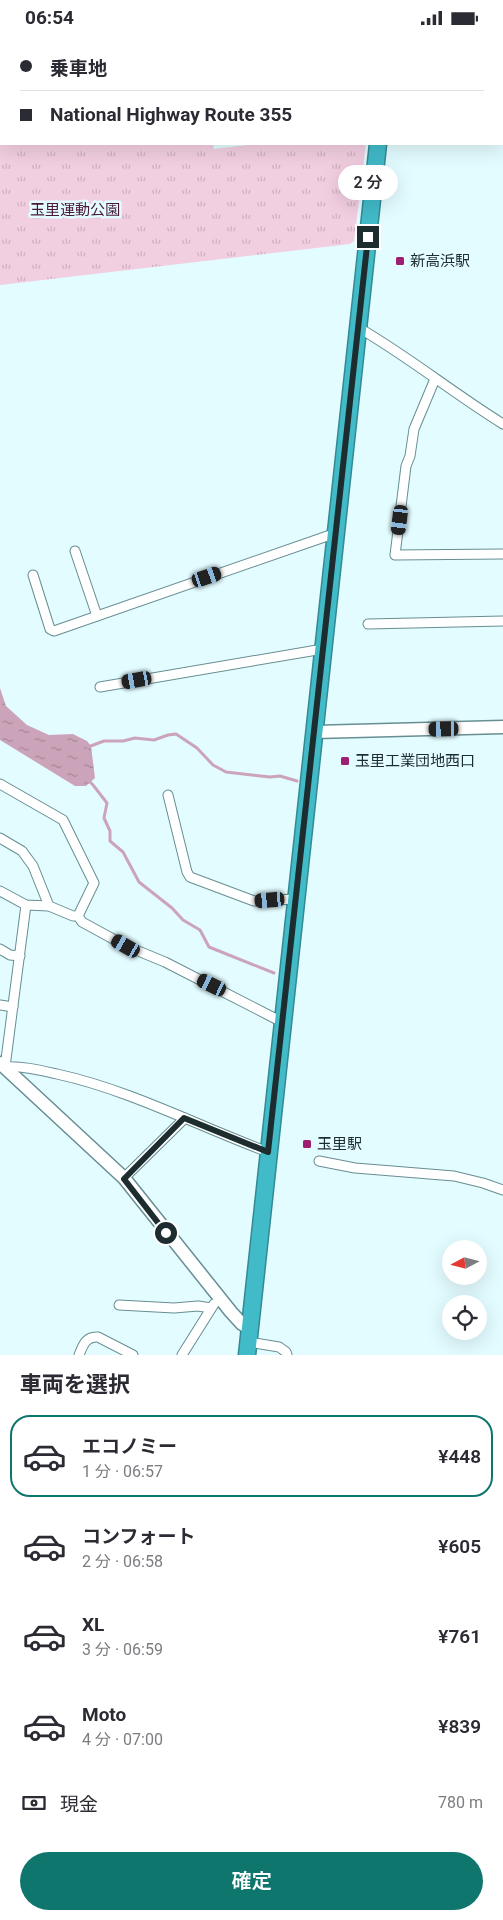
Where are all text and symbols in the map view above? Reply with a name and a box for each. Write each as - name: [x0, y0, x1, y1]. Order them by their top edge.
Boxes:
- text: 06:54: [25, 6, 74, 29]
- text: 乗車地: [50, 57, 107, 80]
- text: National Highway Route 355: [50, 103, 292, 126]
- callout: 2 分: [338, 165, 398, 199]
- text: 2 分: [353, 173, 383, 192]
- park label: 玉里運動公園: [30, 201, 120, 219]
- route end: [357, 226, 379, 248]
- place label: 新高浜駅: [410, 252, 470, 270]
- marker: 新高浜駅: [394, 255, 406, 267]
- car: [390, 504, 409, 536]
- car: [190, 565, 223, 589]
- car: [120, 670, 153, 690]
- car: [428, 721, 459, 737]
- place label: 玉里工業団地西口: [355, 752, 475, 770]
- marker: 玉里工業団地西口: [339, 755, 351, 767]
- car: [254, 891, 285, 909]
- car: [109, 932, 142, 960]
- car: [195, 972, 228, 998]
- place label: 玉里駅: [317, 1135, 362, 1153]
- marker: 玉里駅: [301, 1138, 313, 1150]
- route start: [155, 1222, 177, 1244]
- north arrow: [442, 1240, 488, 1285]
- map controls: [442, 1240, 487, 1340]
- button: locate: [442, 1295, 487, 1340]
- text: 車両を選択: [20, 1372, 130, 1397]
- icon: car: [22, 1434, 67, 1479]
- text: エコノミー: [82, 1435, 177, 1458]
- text: ¥448: [438, 1445, 481, 1468]
- text: 1 分 · 06:57: [82, 1462, 163, 1481]
- icon: car: [22, 1524, 67, 1569]
- text: コンフォート: [82, 1525, 195, 1548]
- text: ¥605: [438, 1535, 481, 1558]
- text: 2 分 · 06:58: [82, 1552, 163, 1571]
- text: XL: [82, 1613, 104, 1636]
- icon: car: [22, 1614, 67, 1659]
- text: ¥761: [438, 1625, 481, 1648]
- text: 3 分 · 06:59: [82, 1640, 163, 1659]
- text: Moto: [82, 1703, 126, 1726]
- icon: car: [22, 1704, 67, 1749]
- text: ¥839: [438, 1715, 481, 1738]
- text: 4 分 · 07:00: [82, 1730, 163, 1749]
- icon: cash: [20, 1789, 48, 1817]
- text: 現金: [60, 1793, 98, 1816]
- text: 780 m: [438, 1793, 483, 1812]
- button: 確定: [20, 1852, 483, 1910]

